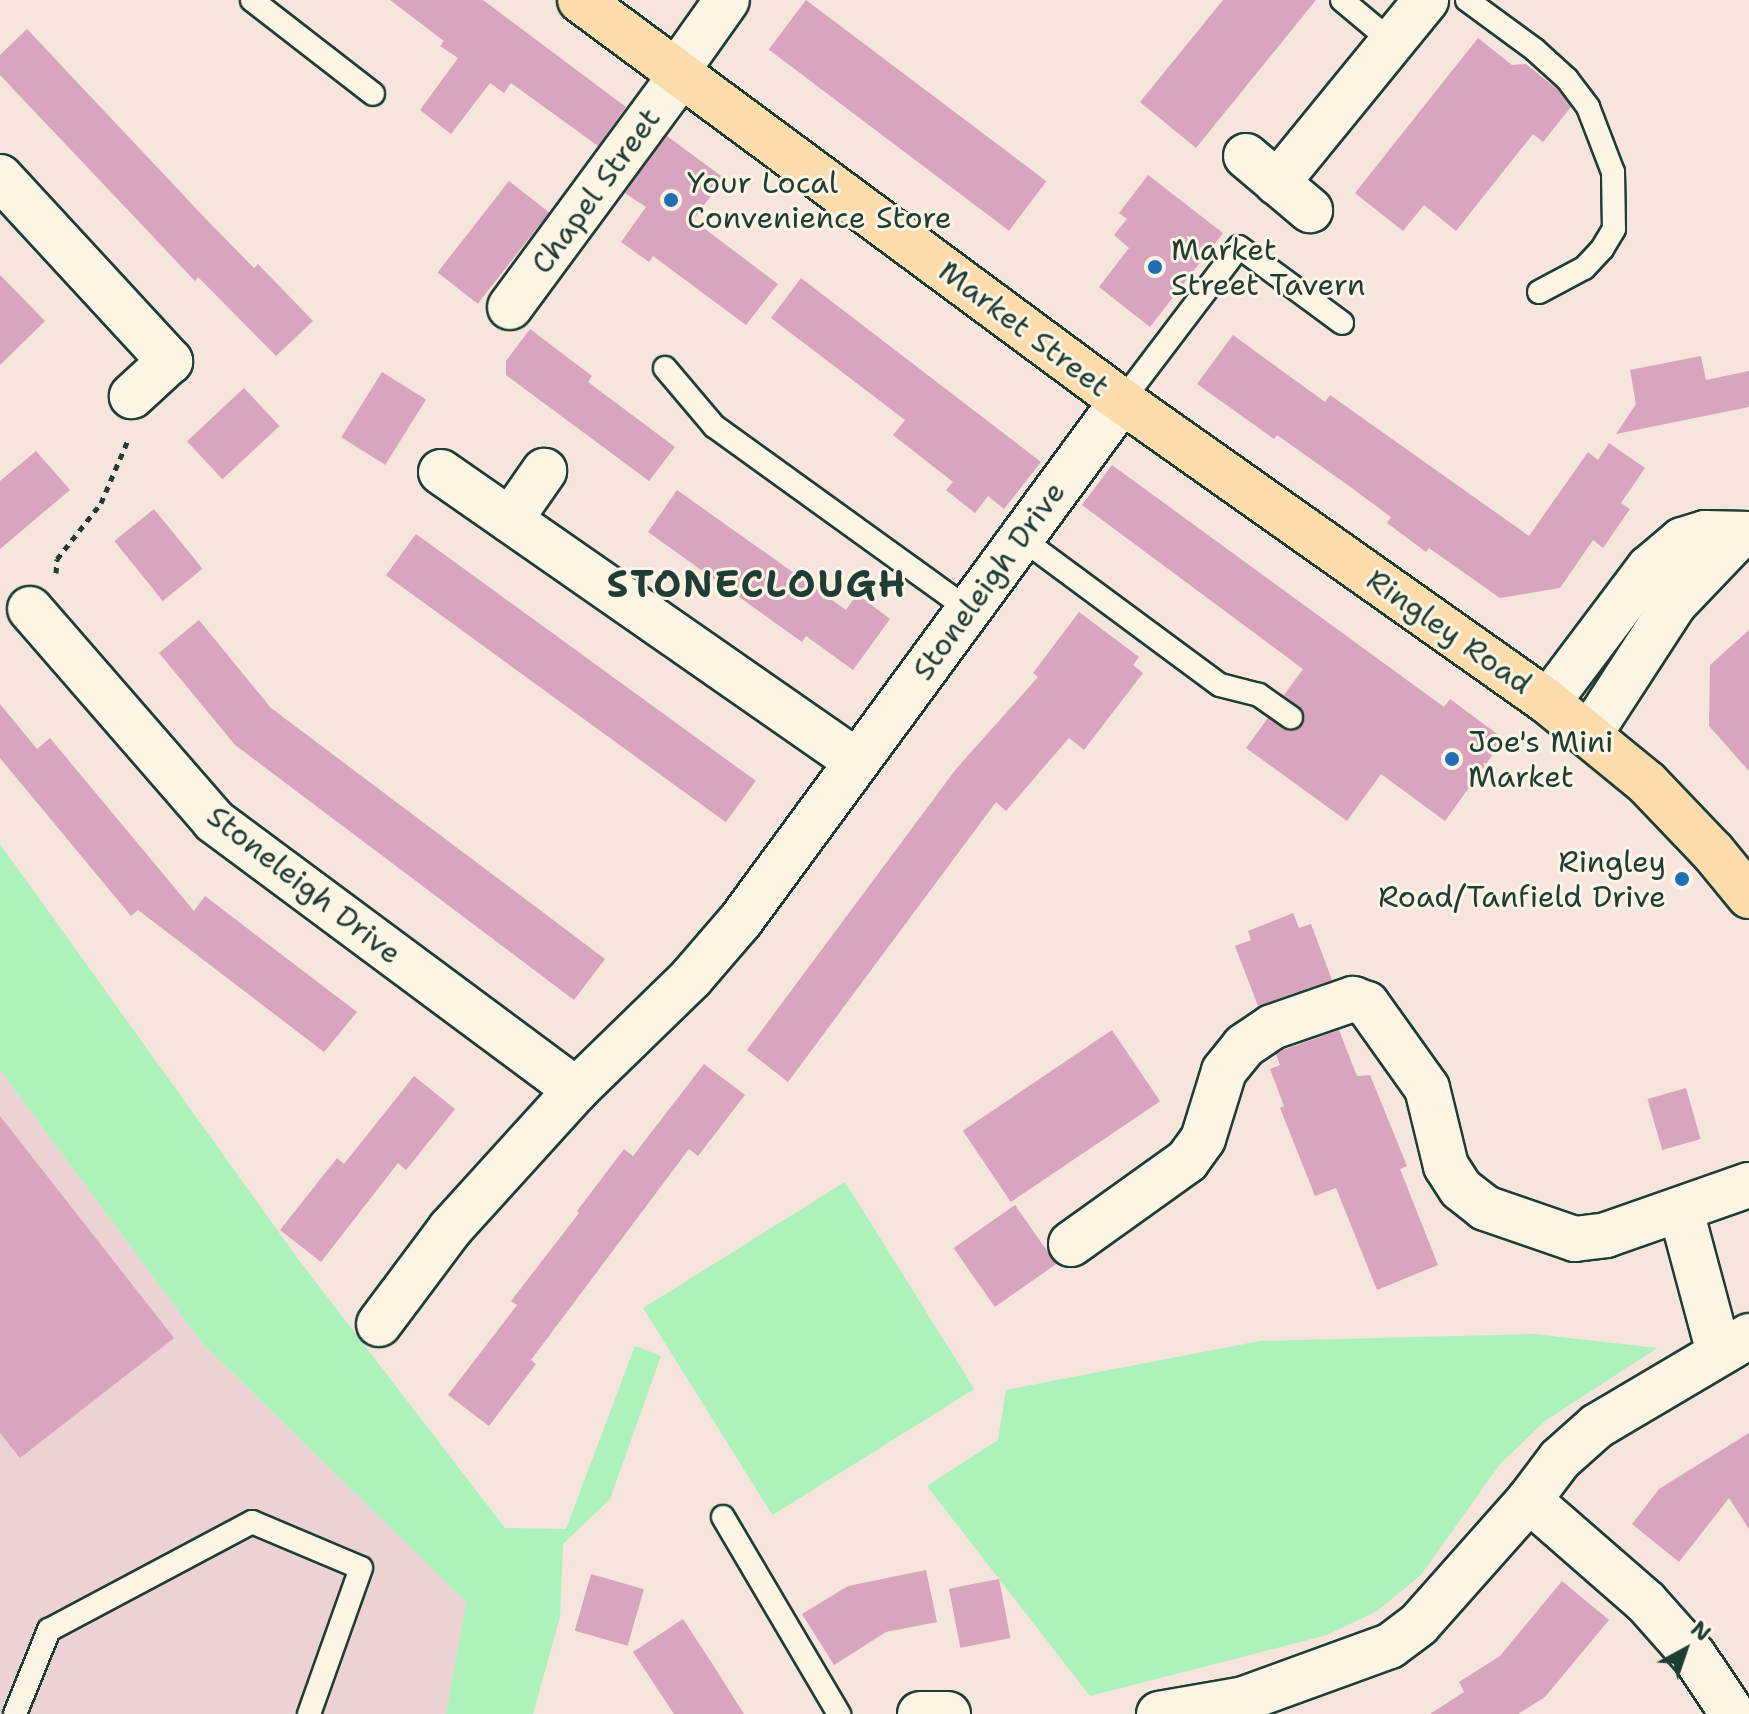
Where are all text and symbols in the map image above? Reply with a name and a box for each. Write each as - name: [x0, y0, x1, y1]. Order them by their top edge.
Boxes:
- street label: Chapel Street: [524, 101, 668, 281]
- place label: Your Local Convenience Store: [687, 165, 952, 236]
- marker: Your Local Convenience Store: [662, 191, 680, 209]
- place label: Market Street Tavern: [1171, 232, 1365, 302]
- street label: Market Street: [932, 253, 1116, 405]
- marker: Market Street Tavern: [1146, 258, 1164, 276]
- street label: Stoneleigh Drive: [905, 475, 1073, 687]
- district label: STONECLOUGH: [607, 561, 907, 607]
- street label: Ringley Road: [1359, 562, 1539, 702]
- place label: Joe's Mini Market: [1468, 724, 1614, 794]
- marker: Joe's Mini Market: [1443, 750, 1461, 768]
- street label: Stoneleigh Drive: [200, 798, 408, 972]
- place label: Ringley Road/Tanfield Drive: [1378, 844, 1666, 914]
- marker: Ringley Road/Tanfield Drive: [1673, 870, 1691, 888]
- north arrow: [1645, 1610, 1725, 1690]
- text: N: [1685, 1615, 1717, 1648]

